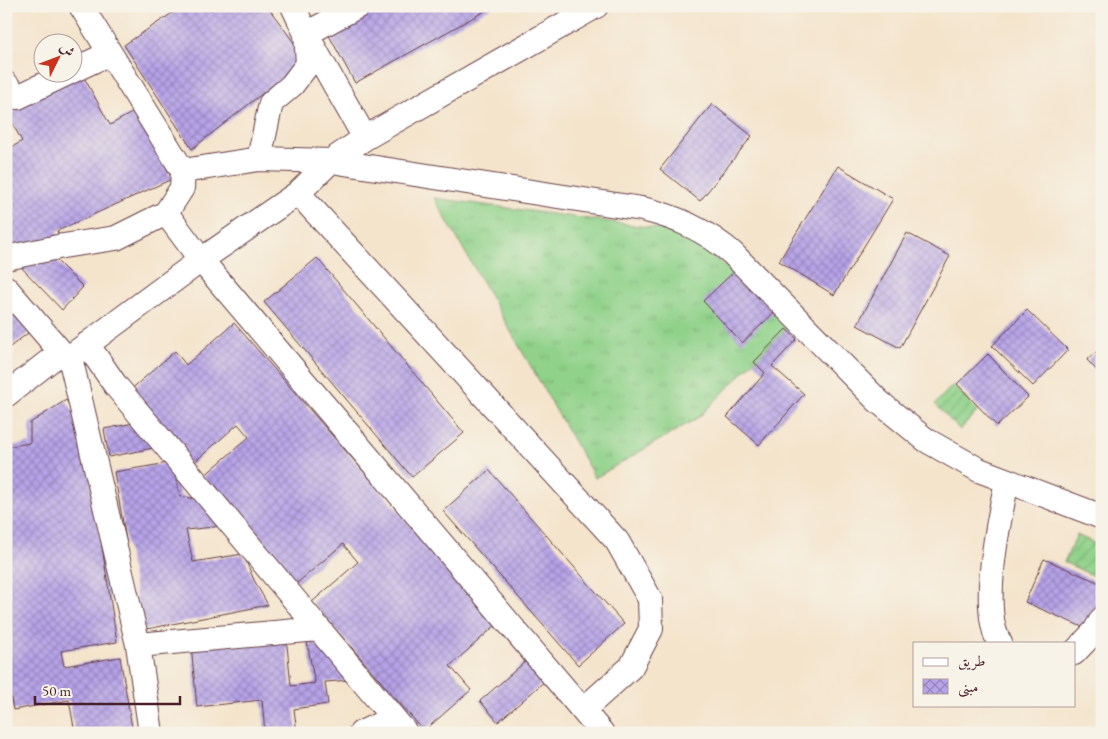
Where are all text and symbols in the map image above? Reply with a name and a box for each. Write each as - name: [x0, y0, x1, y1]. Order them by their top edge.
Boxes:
- north arrow: [32, 32, 82, 82]
- text: ش: [56, 38, 79, 61]
- legend: [913, 642, 1076, 706]
- text: طريق: [958, 651, 985, 671]
- scale bar: [35, 674, 180, 706]
- text: مبنى: [958, 677, 978, 698]
- text: 50 m: [42, 681, 71, 700]

